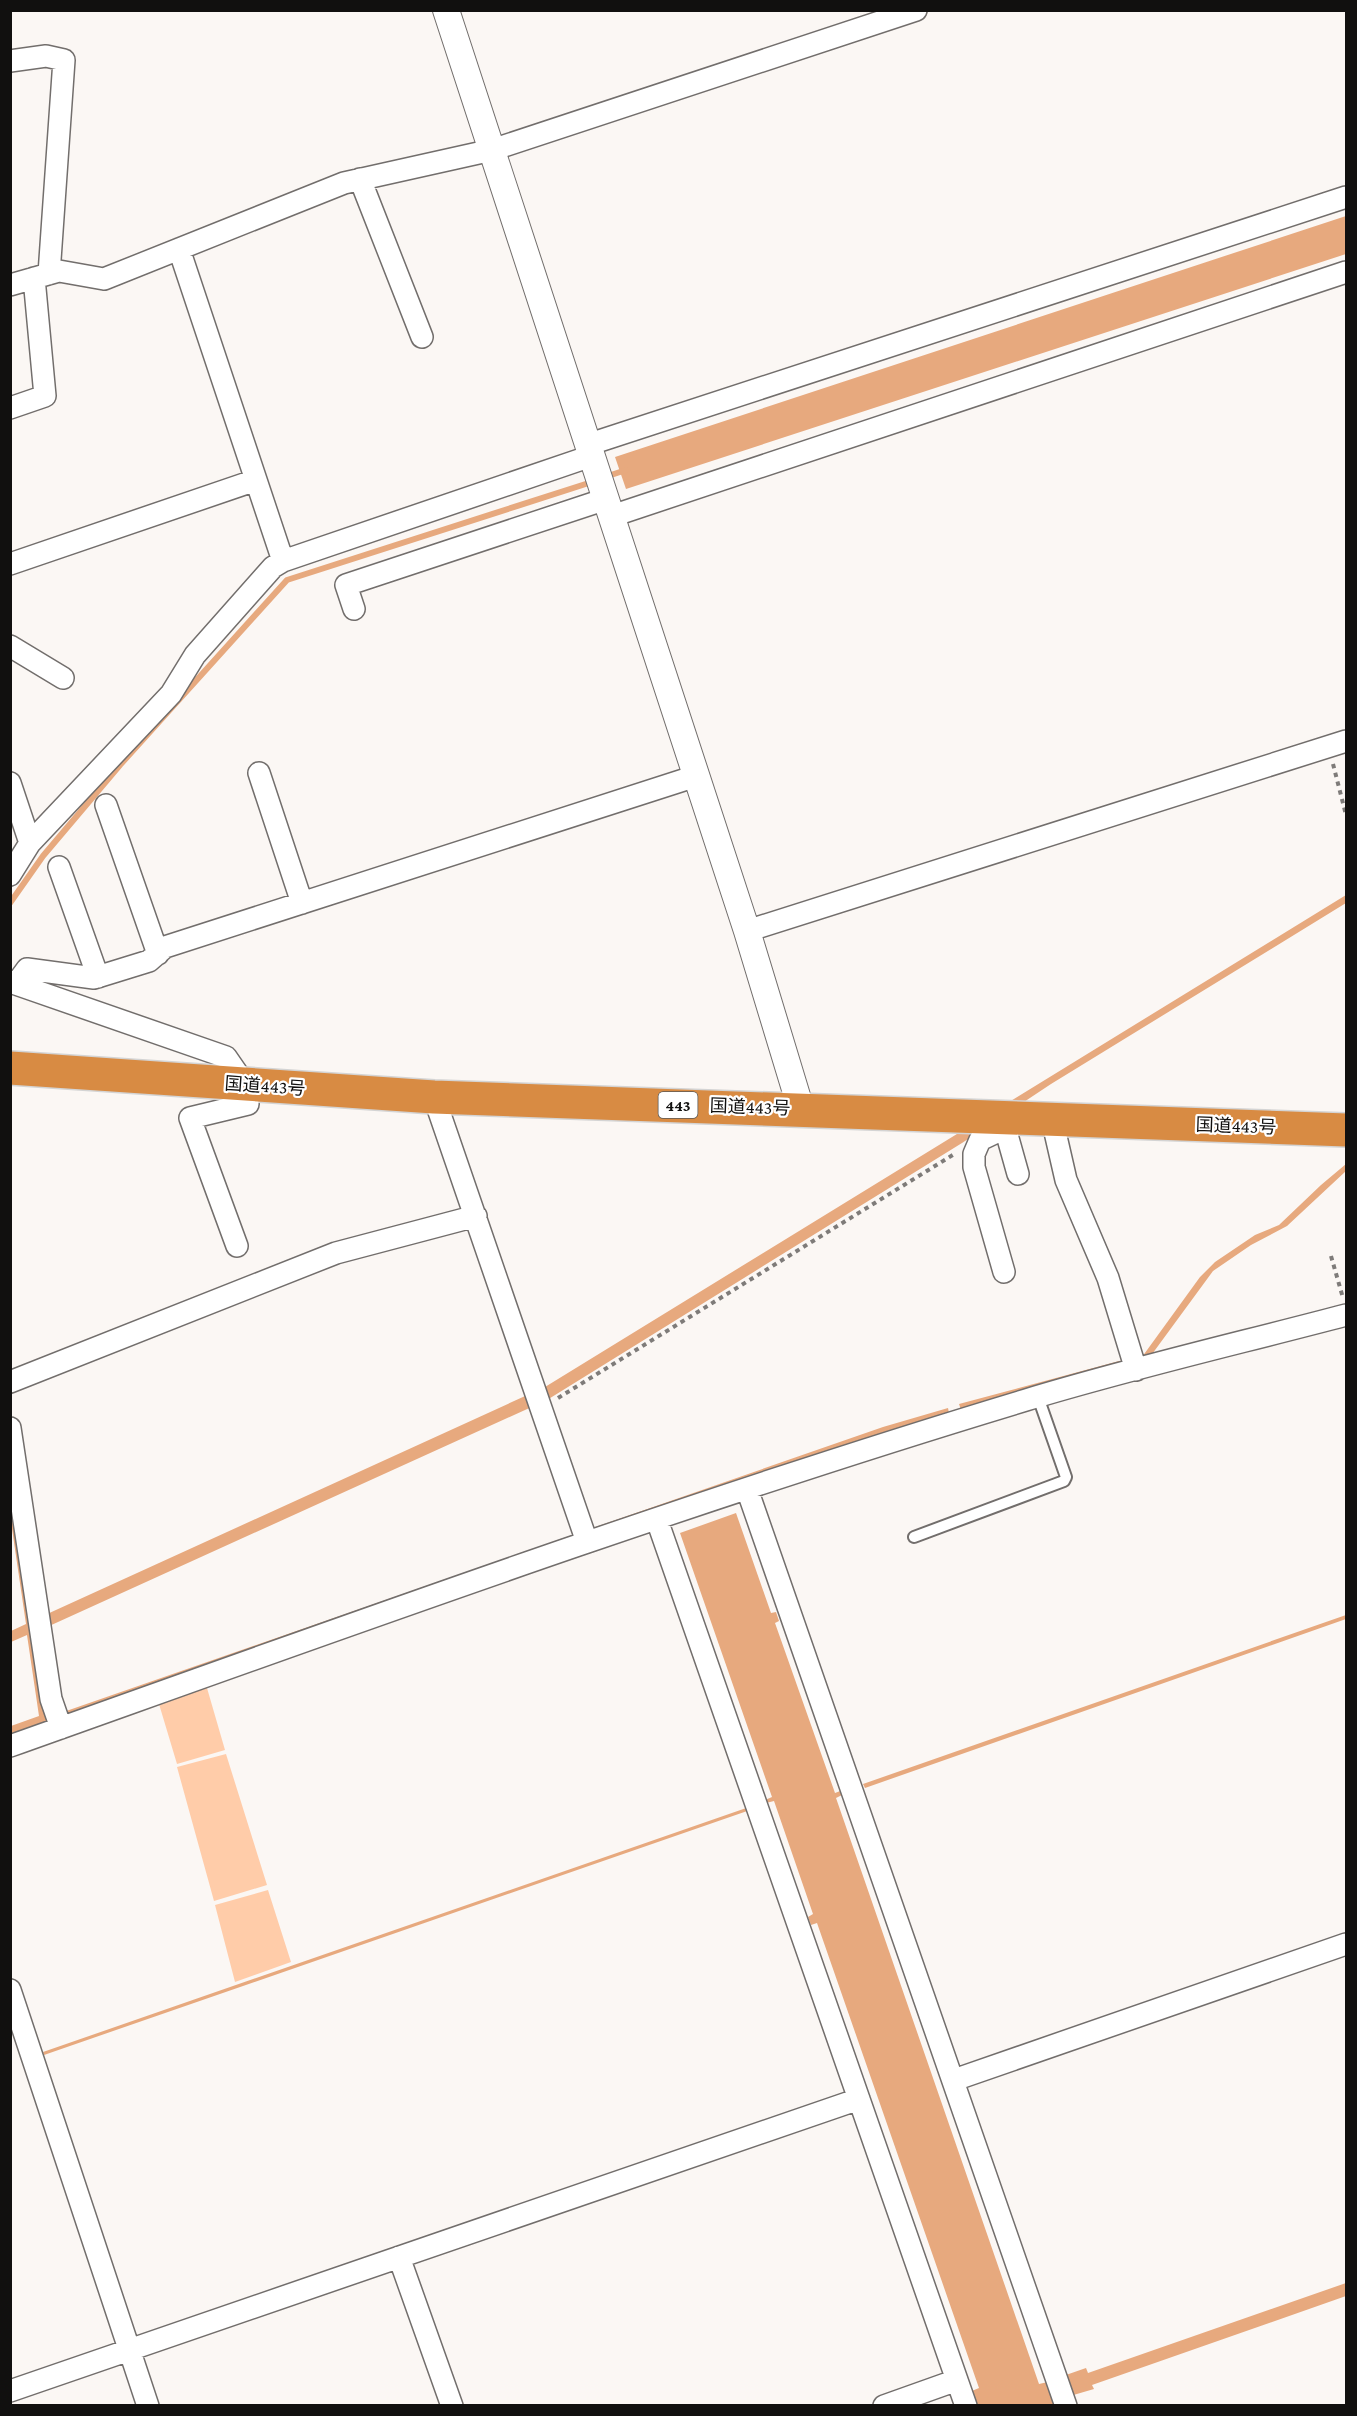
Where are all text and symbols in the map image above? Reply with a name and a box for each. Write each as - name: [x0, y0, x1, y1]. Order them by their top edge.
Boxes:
- street label: 国道443号: [224, 1073, 306, 1099]
- road number: 443: [658, 1092, 698, 1118]
- street label: 国道443号: [709, 1096, 791, 1118]
- street label: 国道443号: [1195, 1115, 1277, 1137]

